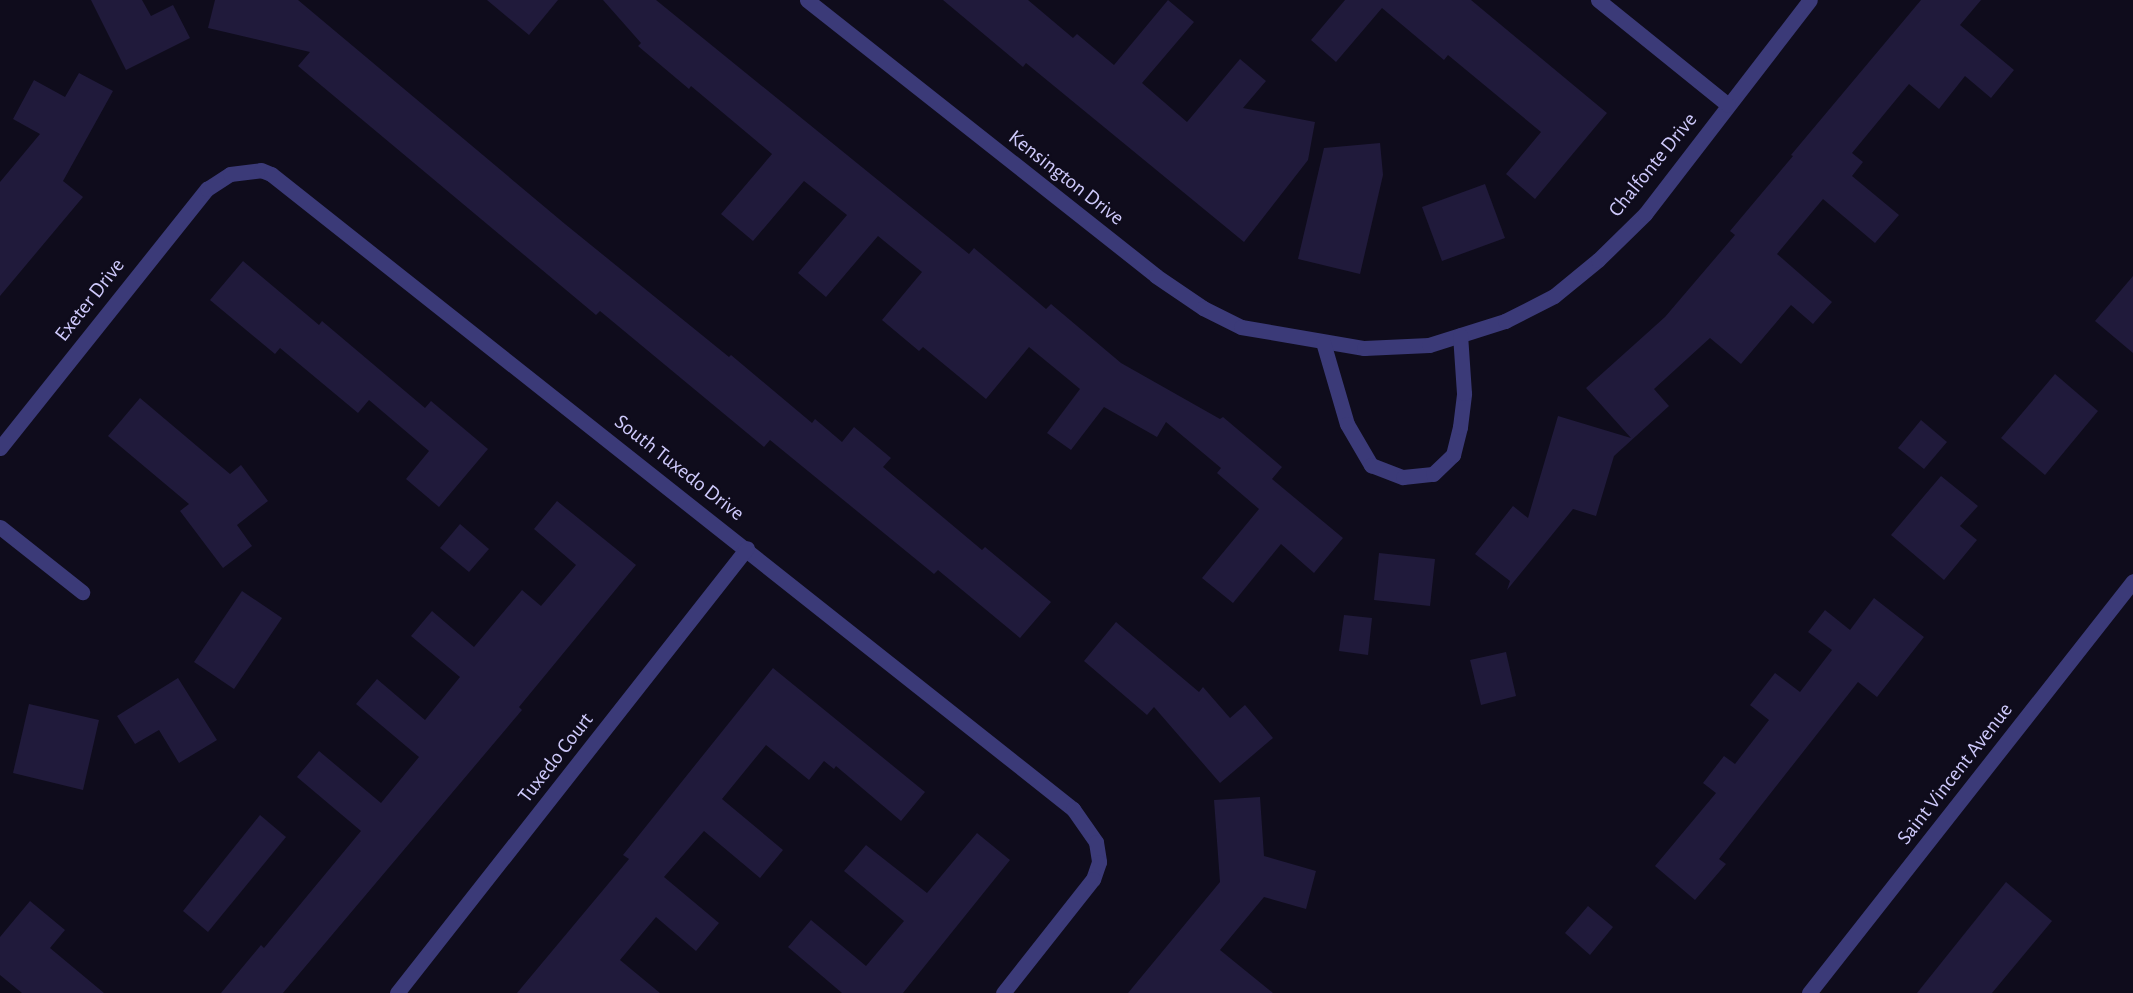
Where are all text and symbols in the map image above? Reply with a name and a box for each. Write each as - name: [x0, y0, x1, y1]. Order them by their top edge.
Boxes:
- street label: Chalfonte Drive: [1603, 108, 1703, 222]
- street label: Kensington Drive: [1003, 125, 1129, 231]
- street label: Exeter Drive: [50, 253, 130, 347]
- street label: South Tuxedo Drive: [609, 409, 749, 527]
- street label: Saint Vincent Avenue: [1892, 698, 2018, 850]
- street label: Tuxedo Court: [513, 708, 599, 808]

